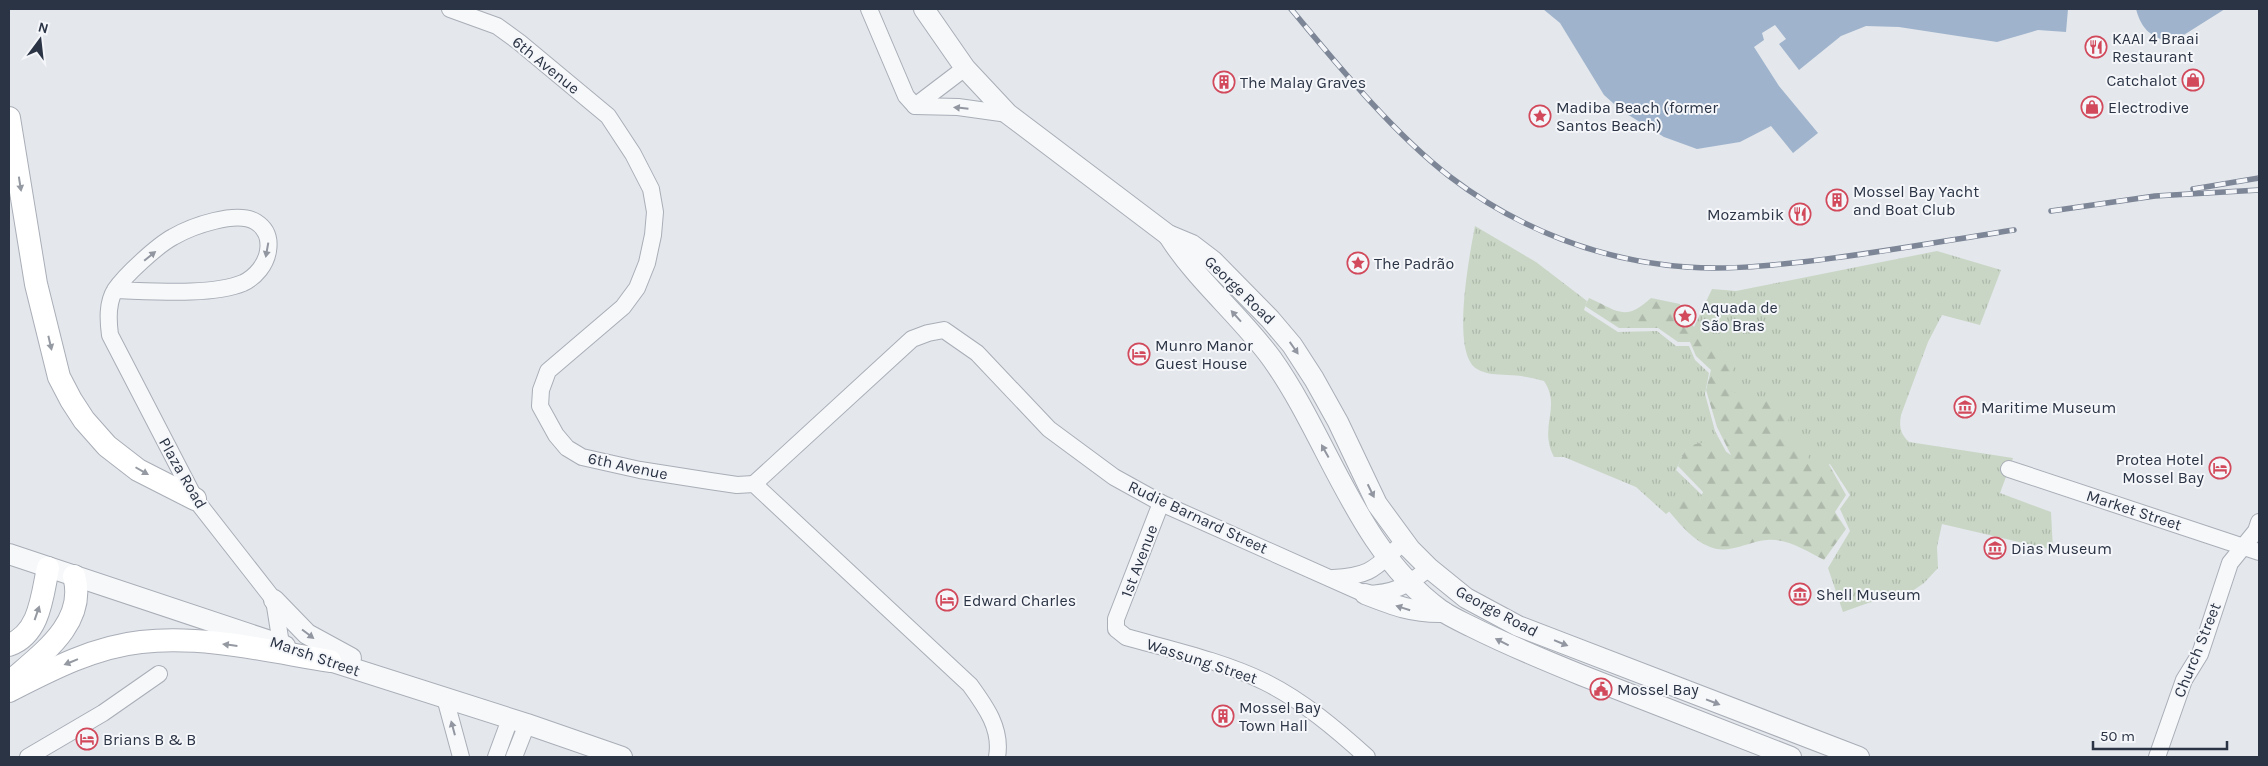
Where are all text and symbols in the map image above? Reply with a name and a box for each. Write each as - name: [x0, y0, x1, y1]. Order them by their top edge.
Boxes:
- north arrow: [15, 15, 65, 65]
- text: N: [36, 18, 50, 37]
- place label: KAAI 4 Braai Restaurant: [2112, 29, 2199, 66]
- street label: 6th Avenue: [508, 32, 584, 98]
- restaurant icon: KAAI 4 Braai Restaurant: [2084, 35, 2108, 59]
- shop icon: Catchalot: [2181, 68, 2205, 92]
- building icon: The Malay Graves: [1212, 70, 1236, 94]
- place label: Catchalot: [2106, 71, 2177, 90]
- place label: The Malay Graves: [1240, 73, 1366, 92]
- shop icon: Electrodive: [2080, 95, 2104, 119]
- place label: Madiba Beach (former Santos Beach): [1556, 98, 1718, 135]
- place label: Electrodive: [2108, 98, 2189, 117]
- one-way arrow: [953, 104, 969, 112]
- place icon: Madiba Beach (former Santos Beach): [1528, 104, 1552, 128]
- one-way arrow: [16, 176, 24, 192]
- place label: Mossel Bay Yacht and Boat Club: [1853, 182, 1979, 219]
- building icon: Mossel Bay Yacht and Boat Club: [1825, 188, 1849, 212]
- restaurant icon: Mozambik: [1788, 202, 1812, 226]
- place label: Mozambik: [1707, 205, 1784, 224]
- one-way arrow: [263, 242, 271, 258]
- one-way arrow: [143, 250, 156, 261]
- place icon: The Padrão: [1346, 251, 1370, 275]
- street label: George Road: [1201, 252, 1279, 328]
- place label: The Padrão: [1374, 254, 1454, 273]
- place label: Aquada de São Bras: [1701, 298, 1778, 335]
- place icon: Aquada de São Bras: [1673, 304, 1697, 328]
- one-way arrow: [1231, 309, 1242, 322]
- one-way arrow: [46, 336, 54, 351]
- place label: Munro Manor Guest House: [1155, 336, 1253, 373]
- hotel icon: Munro Manor Guest House: [1127, 342, 1151, 366]
- one-way arrow: [1289, 342, 1299, 355]
- museum icon: Maritime Museum: [1953, 395, 1977, 419]
- place label: Maritime Museum: [1981, 398, 2116, 417]
- street label: Plaza Road: [155, 434, 211, 512]
- one-way arrow: [1321, 444, 1329, 458]
- street label: 6th Avenue: [586, 448, 670, 484]
- place label: Protea Hotel Mossel Bay: [2116, 450, 2205, 487]
- hotel icon: Protea Hotel Mossel Bay: [2208, 456, 2232, 480]
- one-way arrow: [135, 467, 148, 476]
- street label: Rudie Barnard Street: [1125, 476, 1271, 558]
- one-way arrow: [1367, 484, 1375, 498]
- street label: Market Street: [2084, 486, 2184, 534]
- street label: 1st Avenue: [1116, 522, 1162, 600]
- museum icon: Dias Museum: [1983, 536, 2007, 560]
- place label: Dias Museum: [2011, 539, 2112, 558]
- street label: George Road: [1453, 581, 1541, 641]
- museum icon: Shell Museum: [1788, 582, 1812, 606]
- place label: Shell Museum: [1816, 585, 1921, 604]
- hotel icon: Edward Charles: [935, 588, 959, 612]
- place label: Edward Charles: [963, 591, 1076, 610]
- street label: Church Street: [2169, 600, 2225, 700]
- one-way arrow: [1396, 604, 1411, 611]
- one-way arrow: [34, 605, 42, 620]
- one-way arrow: [301, 629, 315, 639]
- street label: Marsh Street: [267, 632, 363, 680]
- street label: Wassung Street: [1144, 634, 1260, 688]
- one-way arrow: [1495, 638, 1509, 646]
- one-way arrow: [1554, 639, 1568, 647]
- one-way arrow: [222, 641, 238, 649]
- one-way arrow: [63, 658, 78, 666]
- public building icon: Mossel Bay: [1589, 677, 1613, 701]
- place label: Mossel Bay: [1617, 680, 1699, 699]
- place label: Mossel Bay Town Hall: [1239, 698, 1321, 735]
- one-way arrow: [1705, 699, 1720, 706]
- building icon: Mossel Bay Town Hall: [1211, 704, 1235, 728]
- scale bar: [2093, 718, 2227, 750]
- one-way arrow: [449, 720, 457, 735]
- hotel icon: Brians B & B: [75, 727, 99, 751]
- text: 50 m: [2100, 727, 2135, 745]
- place label: Brians B & B: [103, 730, 196, 749]

